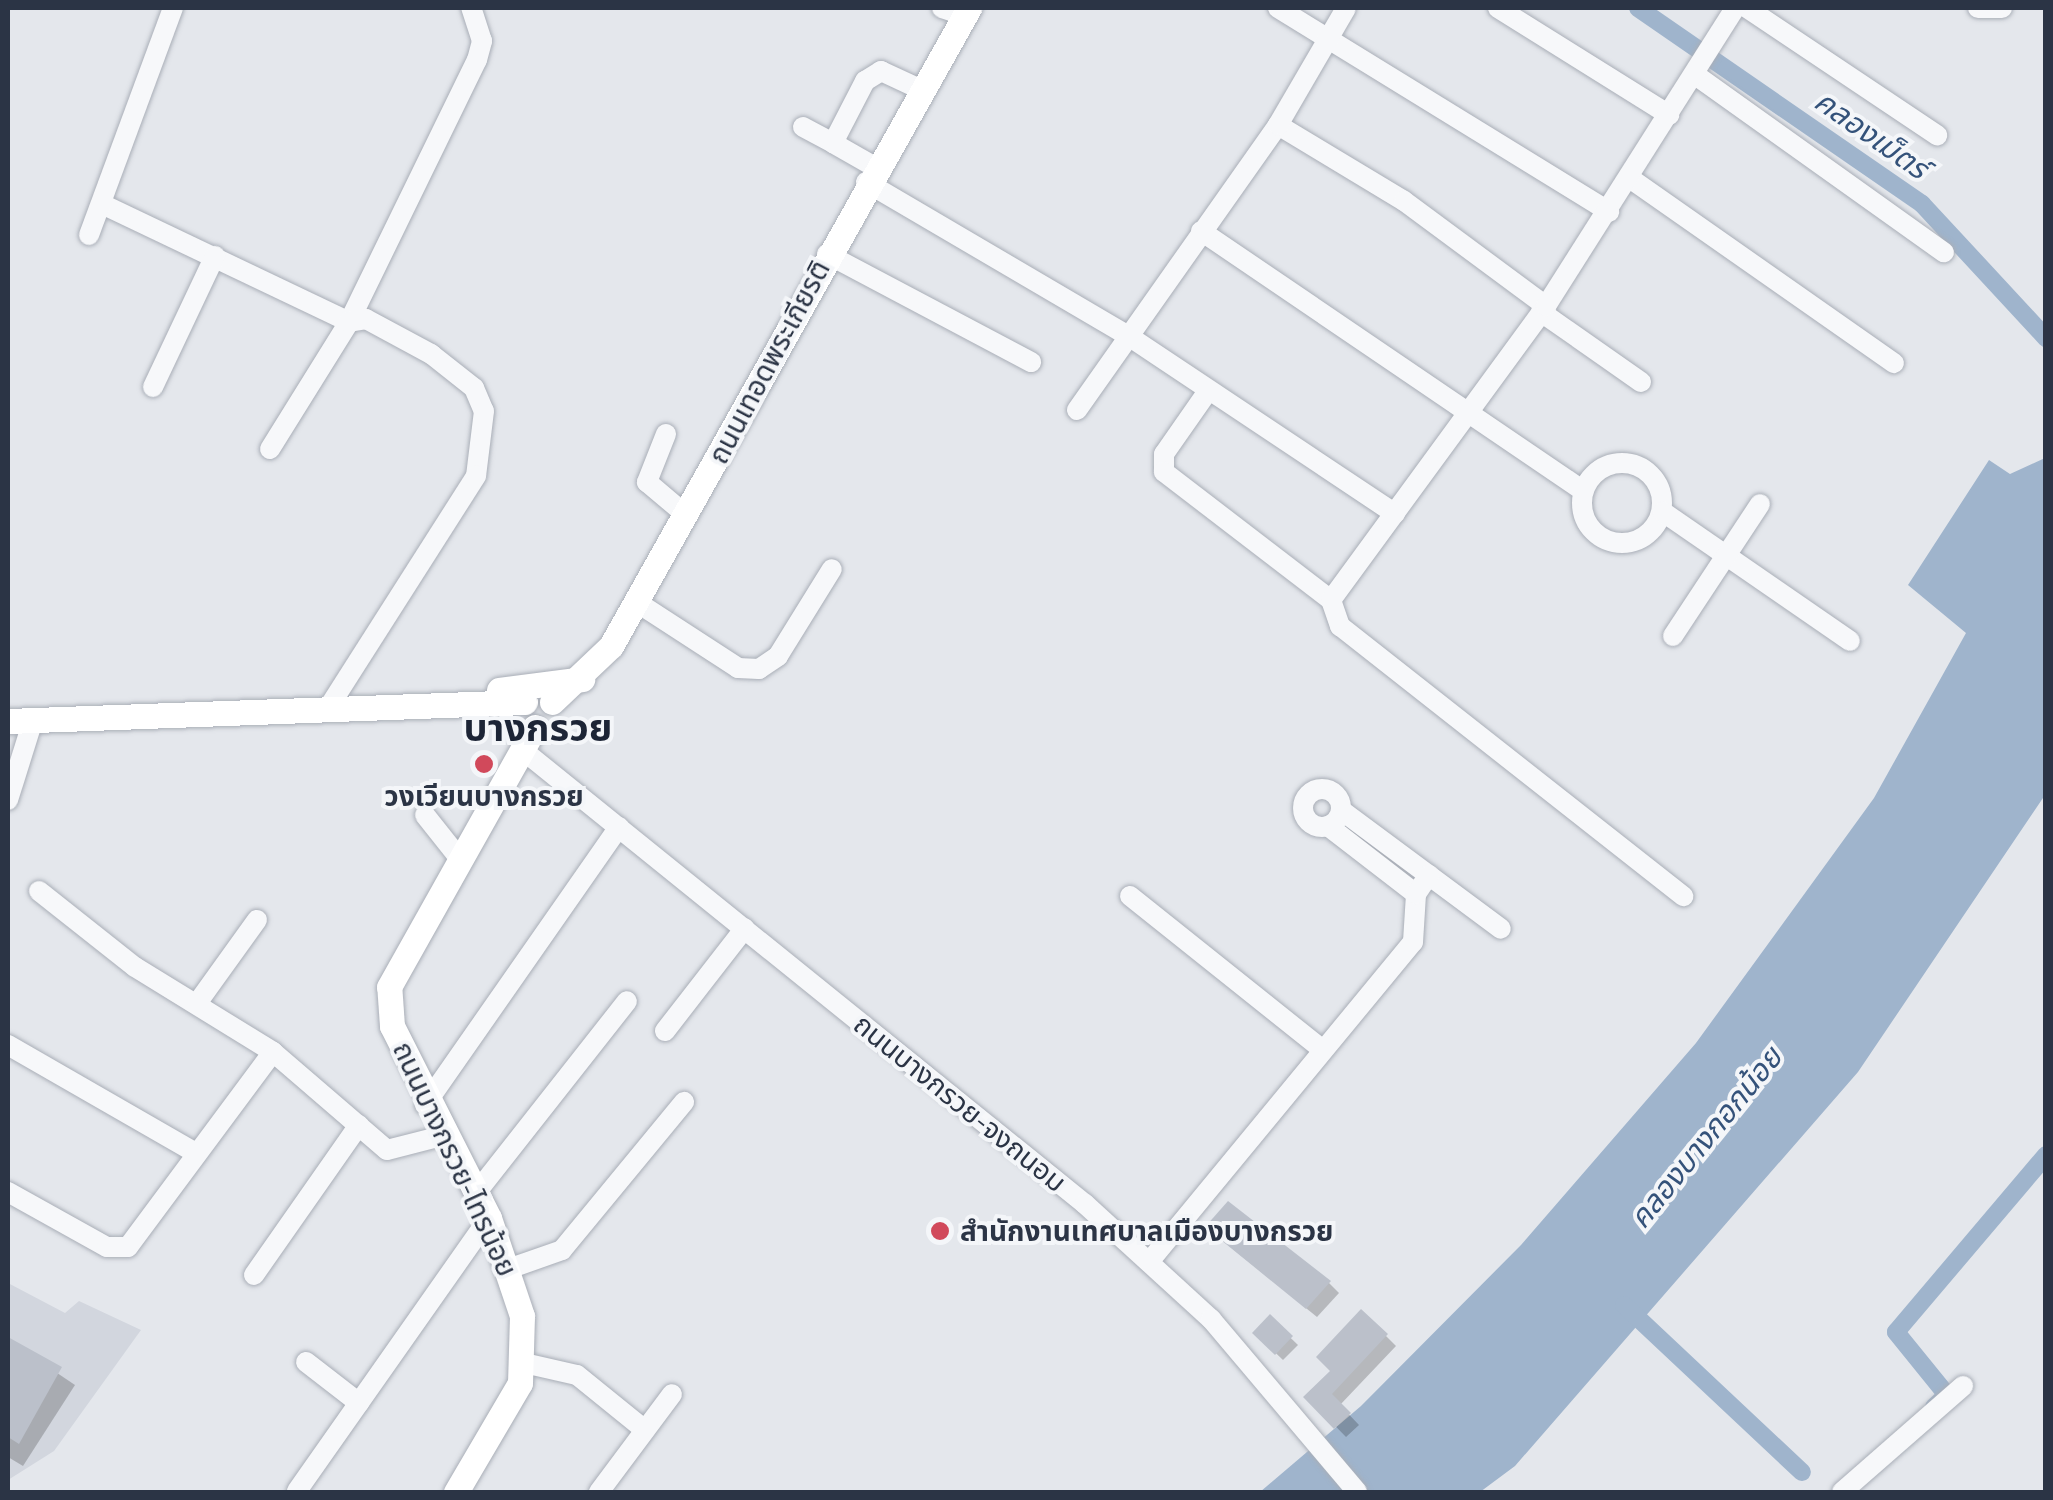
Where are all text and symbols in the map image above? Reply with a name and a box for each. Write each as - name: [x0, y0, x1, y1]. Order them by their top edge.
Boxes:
- water label: คลองเม็ตร์: [1807, 83, 1935, 187]
- street label: ถนนเทอดพระเกียรติ: [701, 255, 837, 469]
- district label: บางกรวย: [464, 705, 612, 751]
- marker: วงเวียนบางกรวย: [473, 753, 495, 775]
- place label: วงเวียนบางกรวย: [384, 779, 584, 813]
- street label: ถนนบางกรวย-จงถนอม: [847, 1007, 1073, 1199]
- street label: ถนนบางกรวย-ไทรน้อย: [386, 1036, 524, 1282]
- water label: คลองบางกอกน้อย: [1622, 1040, 1790, 1236]
- place label: สำนักงานเทศบาลเมืองบางกรวย: [960, 1214, 1334, 1248]
- marker: สำนักงานเทศบาลเมืองบางกรวย: [929, 1220, 951, 1242]

